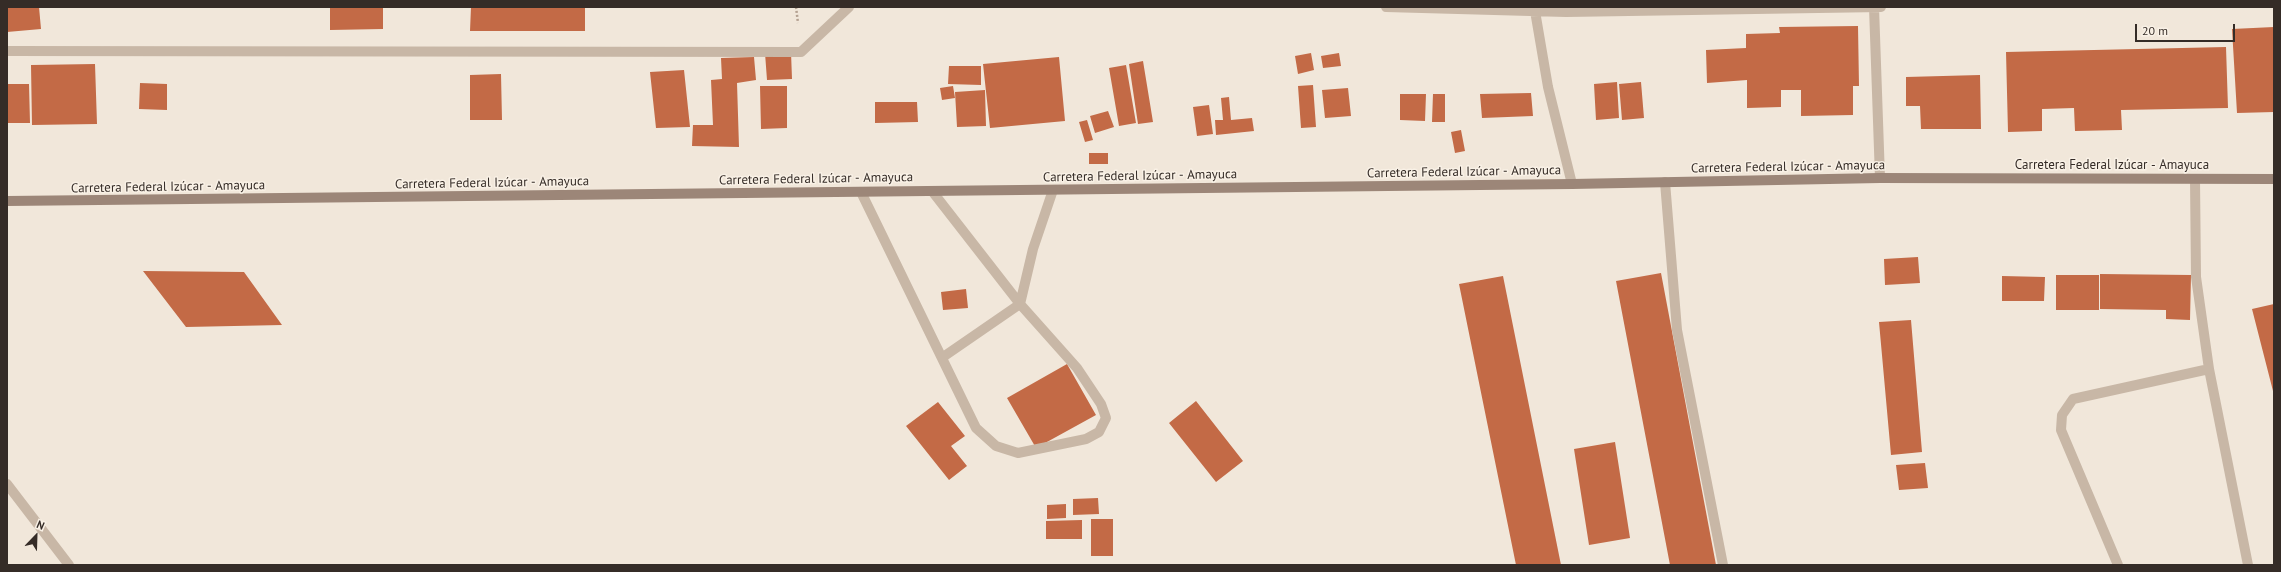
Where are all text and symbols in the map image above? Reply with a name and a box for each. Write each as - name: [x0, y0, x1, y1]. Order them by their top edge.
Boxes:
- scale bar: [2137, 16, 2237, 42]
- text: 20 m: [2142, 23, 2168, 38]
- street label: Carretera Federal Izúcar - Amayuca: [2015, 157, 2209, 173]
- street label: Carretera Federal Izúcar - Amayuca: [1691, 158, 1885, 176]
- street label: Carretera Federal Izúcar - Amayuca: [1367, 163, 1561, 181]
- street label: Carretera Federal Izúcar - Amayuca: [1043, 167, 1237, 185]
- street label: Carretera Federal Izúcar - Amayuca: [719, 170, 913, 188]
- street label: Carretera Federal Izúcar - Amayuca: [395, 174, 589, 192]
- street label: Carretera Federal Izúcar - Amayuca: [71, 178, 265, 196]
- north arrow: [16, 516, 56, 556]
- text: N: [35, 517, 47, 533]

